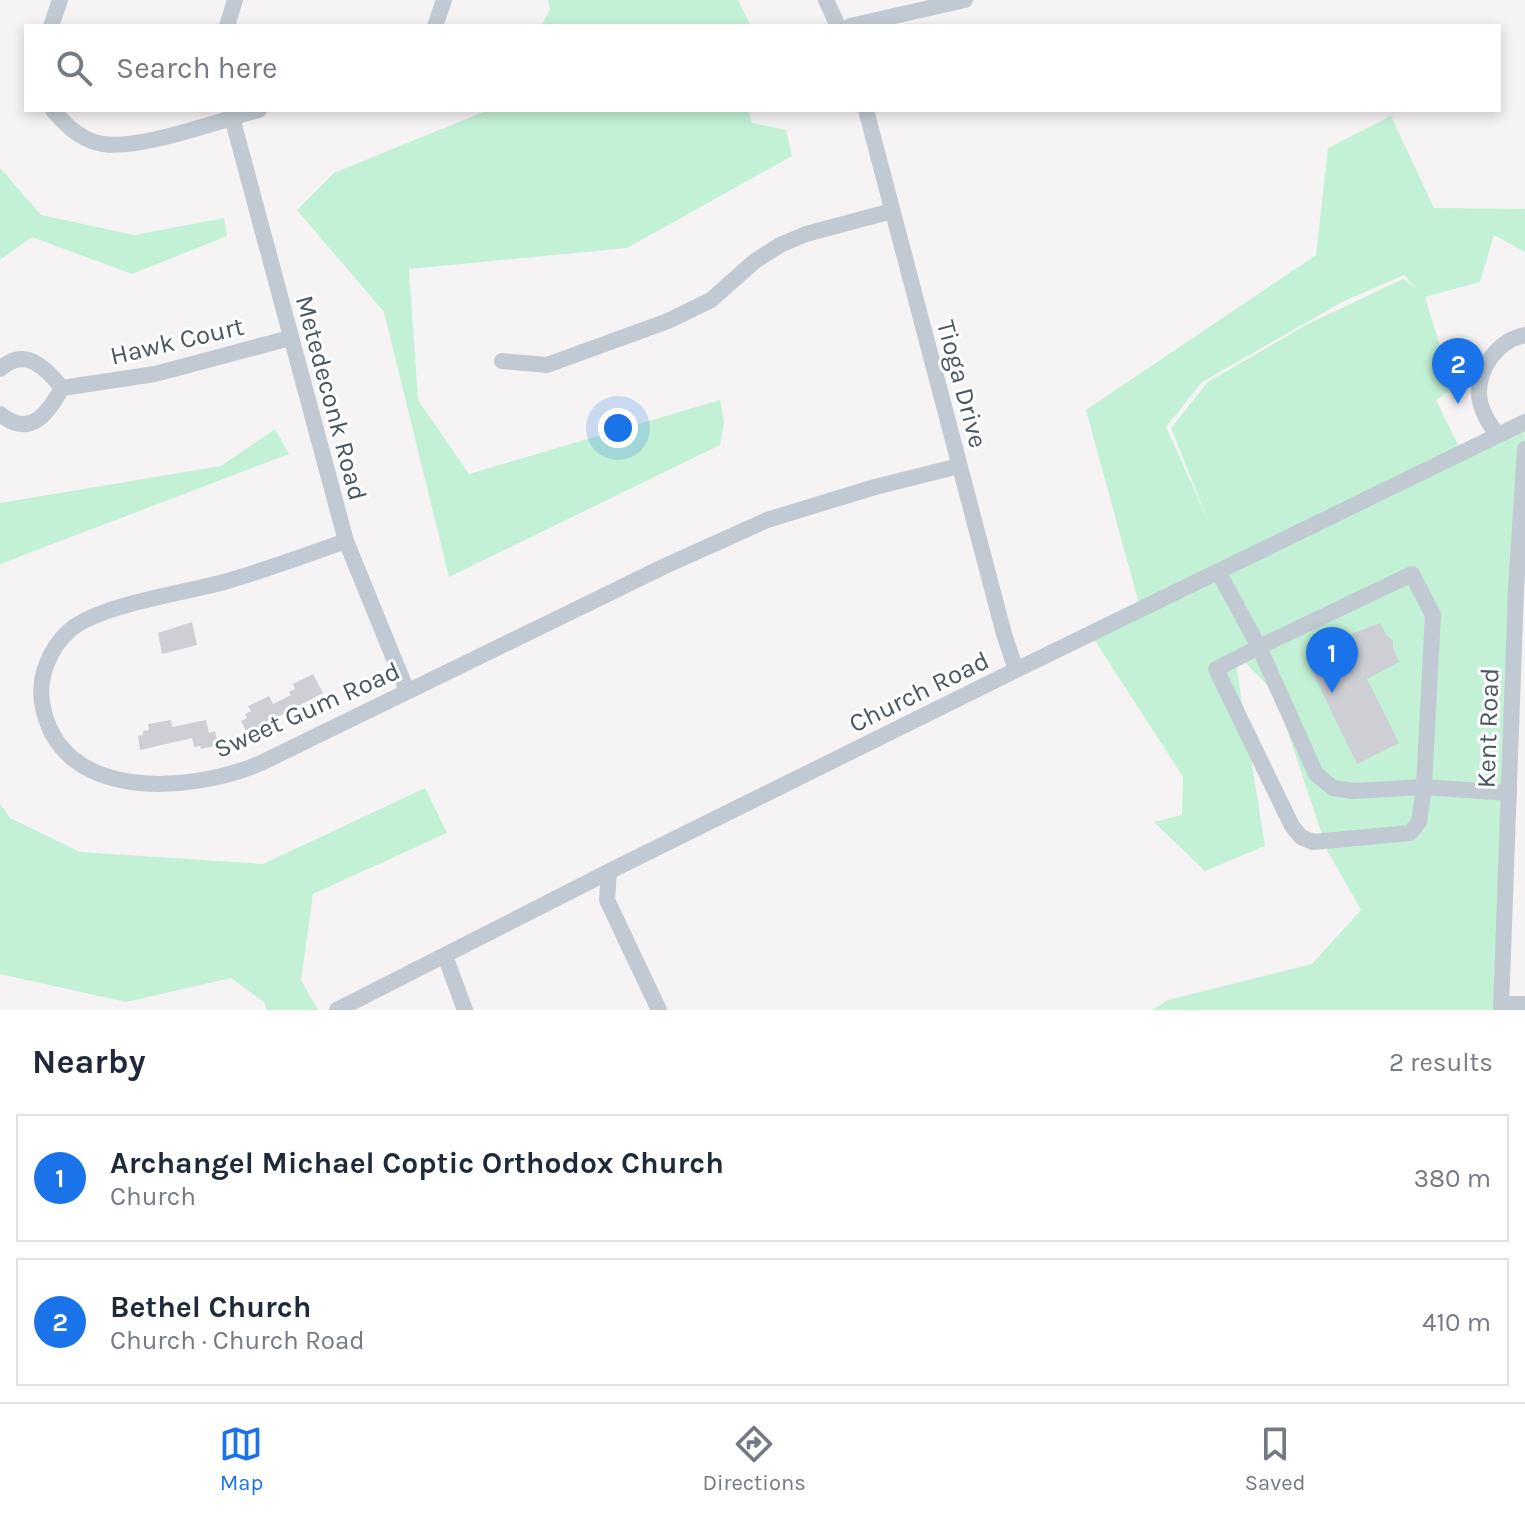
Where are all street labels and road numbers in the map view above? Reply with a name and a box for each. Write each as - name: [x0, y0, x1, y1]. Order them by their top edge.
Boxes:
- street label: Metedeconk Road: [289, 292, 373, 504]
- street label: Hawk Court: [107, 311, 247, 371]
- street label: Tioga Drive: [930, 317, 994, 451]
- street label: Church Road: [844, 645, 994, 739]
- street label: Sweet Gum Road: [209, 655, 405, 765]
- street label: Kent Road: [1470, 667, 1506, 789]

